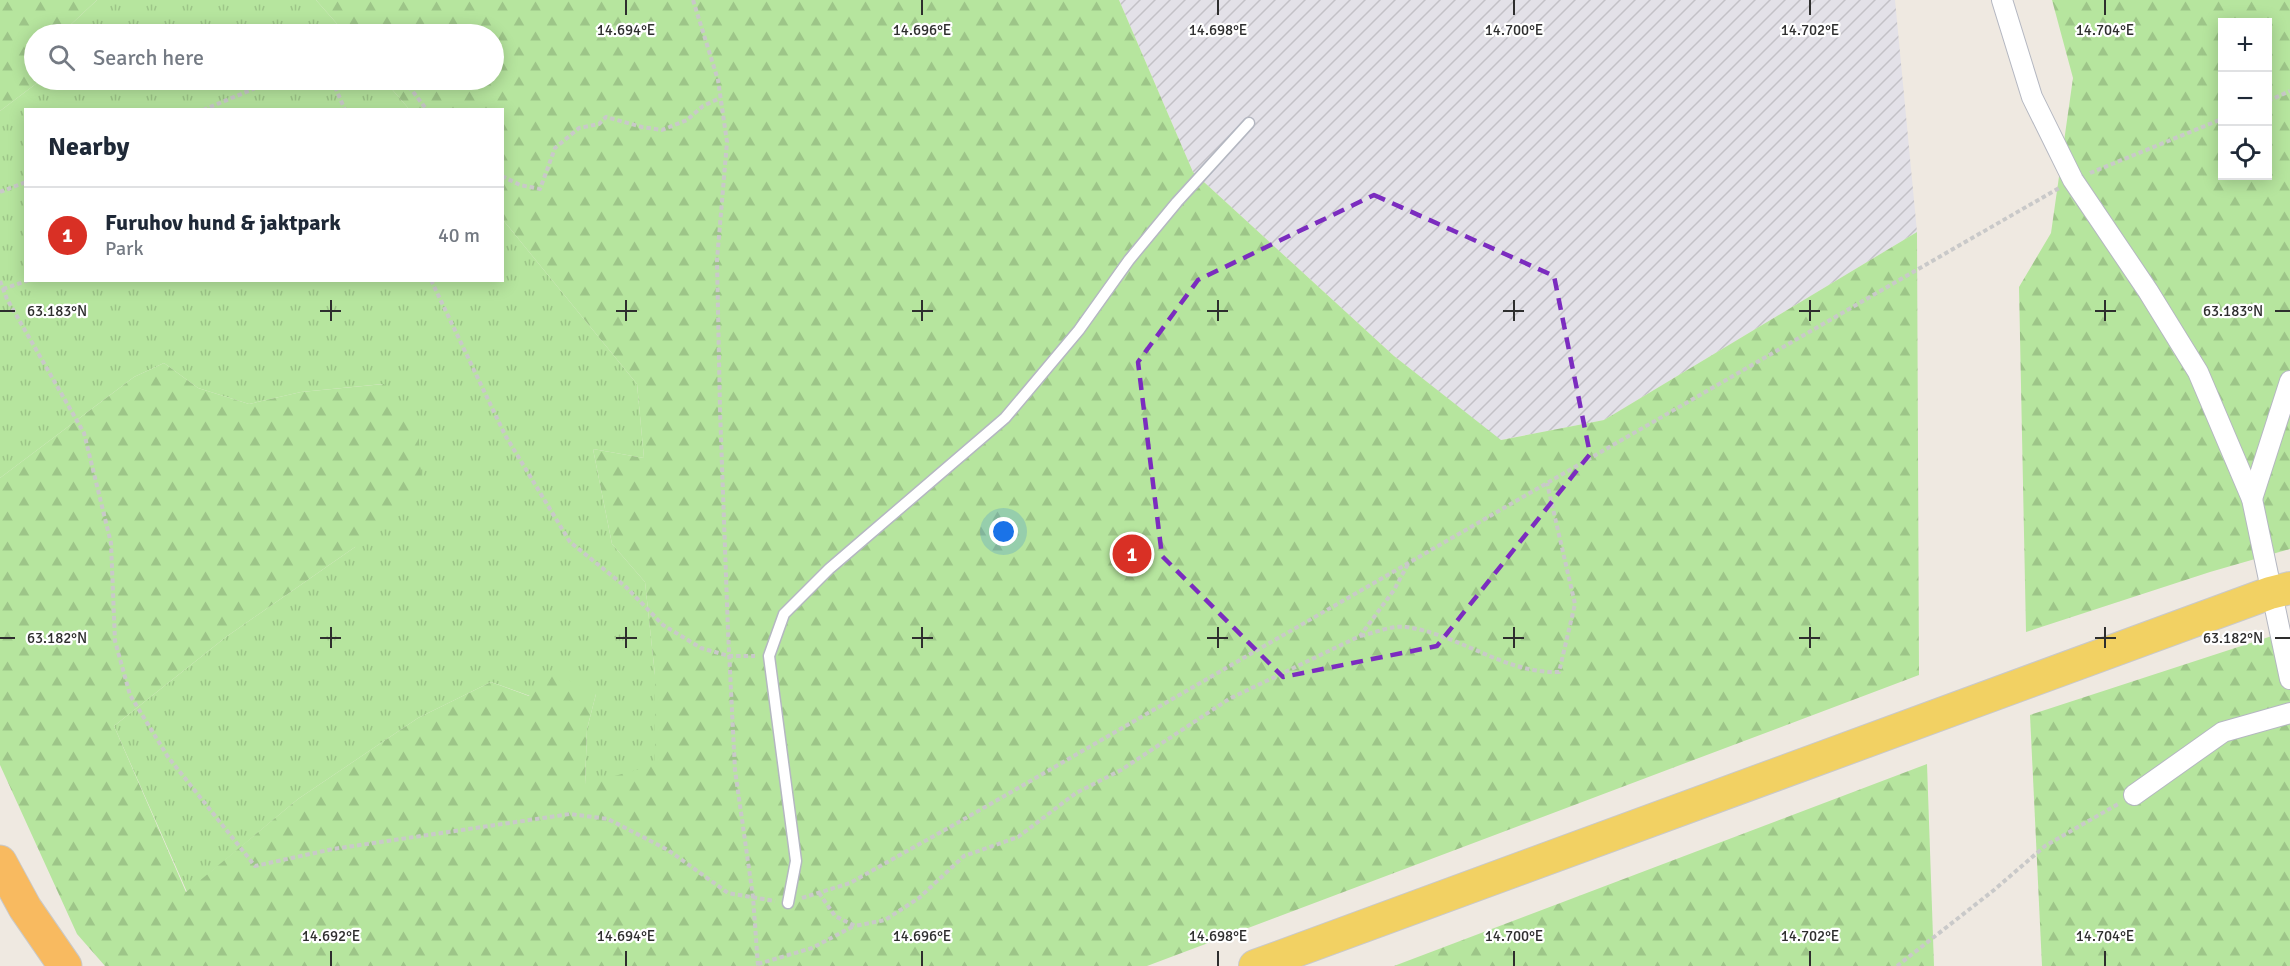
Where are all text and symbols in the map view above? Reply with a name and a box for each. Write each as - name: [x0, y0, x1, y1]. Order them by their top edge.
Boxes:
- map controls: [2218, 18, 2272, 180]
- button: +: [2218, 18, 2272, 72]
- text: 14.694°E: [597, 21, 655, 39]
- text: 14.696°E: [893, 21, 951, 39]
- text: 14.698°E: [1189, 21, 1247, 39]
- text: 14.700°E: [1485, 21, 1543, 39]
- text: 14.702°E: [1781, 21, 1839, 39]
- text: 14.704°E: [2076, 21, 2134, 39]
- search box: [24, 24, 504, 90]
- icon: search: [45, 41, 78, 74]
- text: Search here: [93, 44, 204, 71]
- button: −: [2218, 72, 2272, 126]
- button: locate: [2218, 126, 2272, 180]
- text: Nearby: [48, 131, 129, 163]
- text: Furuhov hund & jaktpark: [105, 209, 341, 236]
- text: 1: [62, 223, 73, 248]
- text: 40 m: [438, 223, 480, 248]
- text: Park: [105, 236, 143, 261]
- text: 63.183°N: [27, 302, 87, 320]
- text: 63.183°N: [2203, 302, 2263, 320]
- your location: [989, 517, 1018, 546]
- pin: 1: [1112, 532, 1152, 576]
- text: 63.182°N: [27, 629, 87, 647]
- text: 63.182°N: [2203, 629, 2263, 647]
- text: 14.692°E: [302, 927, 360, 945]
- text: 14.694°E: [597, 927, 655, 945]
- text: 14.696°E: [893, 927, 951, 945]
- text: 14.698°E: [1189, 927, 1247, 945]
- text: 14.700°E: [1485, 927, 1543, 945]
- text: 14.702°E: [1781, 927, 1839, 945]
- text: 14.704°E: [2076, 927, 2134, 945]

